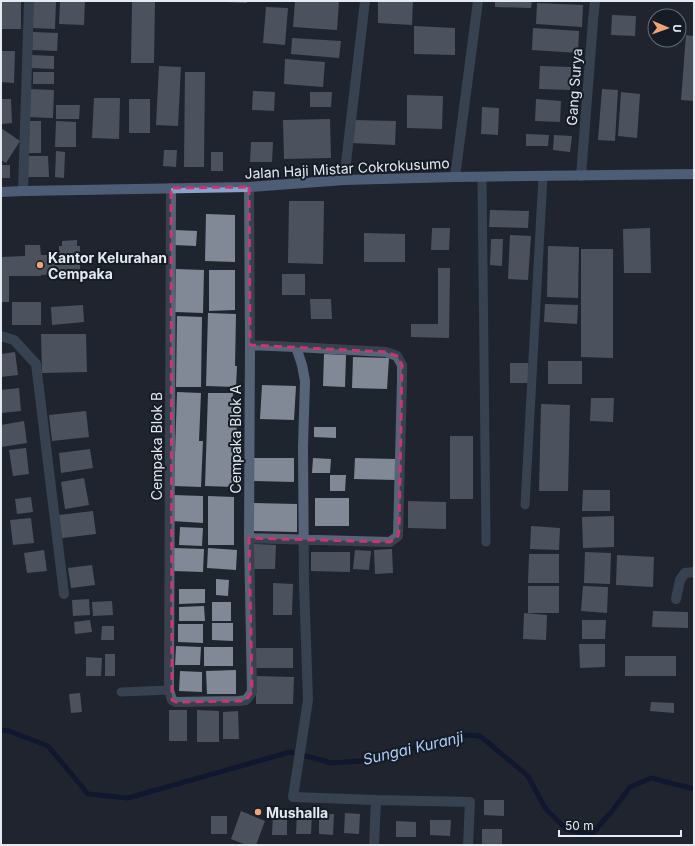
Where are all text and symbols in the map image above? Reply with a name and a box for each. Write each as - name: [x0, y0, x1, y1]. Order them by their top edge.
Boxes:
- north arrow: [647, 8, 687, 48]
- text: U: [670, 24, 684, 33]
- street label: Gang Surya: [563, 48, 585, 126]
- street label: Jalan Haji Mistar Cokrokusumo: [244, 154, 450, 182]
- place label: Kantor Kelurahan Cempaka: [48, 249, 167, 282]
- marker: Kantor Kelurahan Cempaka: [35, 260, 45, 270]
- street label: Cempaka Blok A: [227, 384, 244, 493]
- street label: Cempaka Blok B: [148, 392, 165, 500]
- water label: Sungai Kuranji: [361, 727, 466, 769]
- place label: Mushalla: [266, 804, 328, 821]
- marker: Mushalla: [253, 807, 263, 817]
- scale bar: [559, 812, 681, 838]
- text: 50 m: [565, 818, 594, 833]

